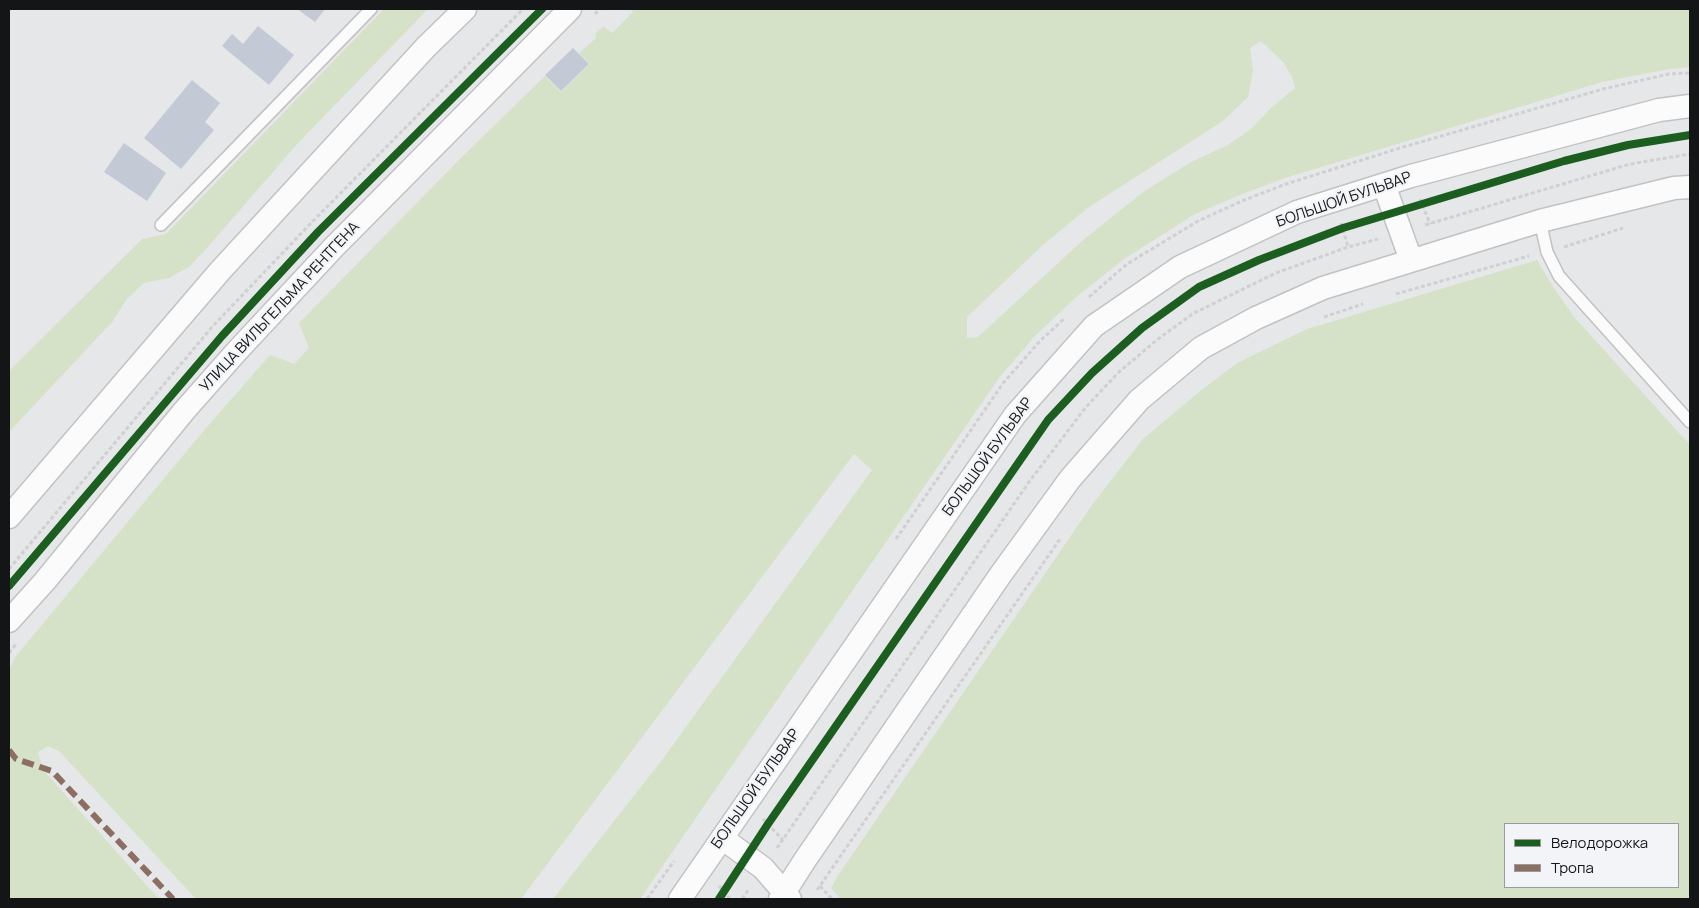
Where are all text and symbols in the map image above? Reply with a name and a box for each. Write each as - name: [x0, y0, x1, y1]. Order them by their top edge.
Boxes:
- street label: БОЛЬШОЙ БУЛЬВАР: [1274, 168, 1414, 232]
- street label: УЛИЦА ВИЛЬГЕЛЬМА РЕНТГЕНА: [196, 218, 364, 396]
- street label: БОЛЬШОЙ БУЛЬВАР: [939, 394, 1037, 520]
- street label: БОЛЬШОЙ БУЛЬВАР: [708, 726, 804, 852]
- legend: [1504, 823, 1679, 888]
- text: Велодорожка: [1551, 832, 1648, 853]
- text: Тропа: [1551, 857, 1594, 878]

